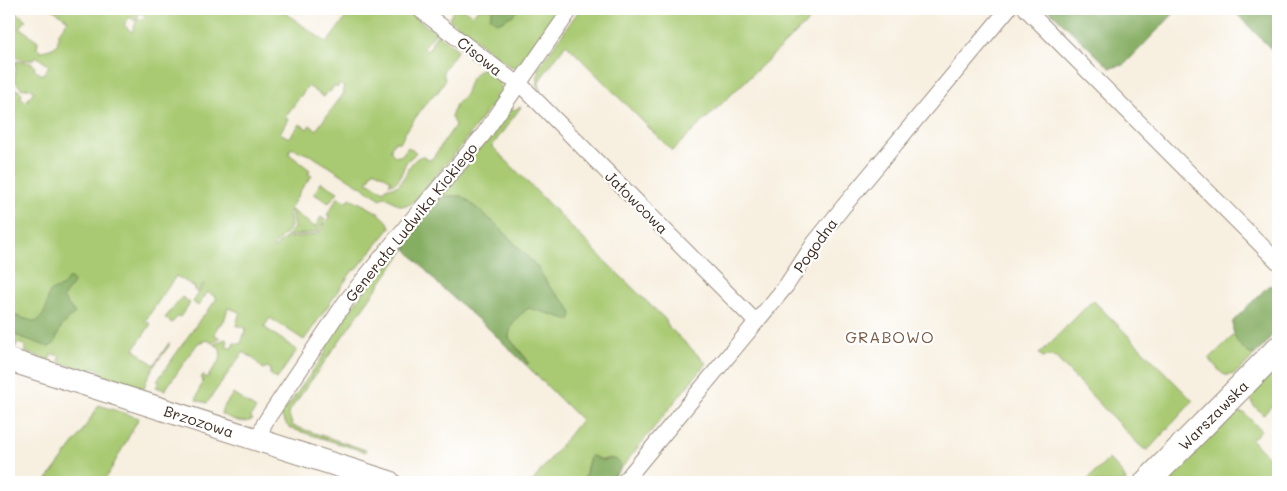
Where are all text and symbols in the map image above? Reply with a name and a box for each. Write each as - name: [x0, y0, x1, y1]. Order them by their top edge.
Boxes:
- street label: Cisowa: [453, 32, 507, 80]
- street label: Generała Ludwika Kickiego: [340, 138, 482, 306]
- street label: Jałowcowa: [601, 166, 673, 238]
- street label: Pogodna: [788, 214, 842, 276]
- district label: GRABOWO: [845, 326, 935, 347]
- street label: Warszawska: [1174, 376, 1252, 454]
- street label: Brzozowa: [162, 400, 236, 442]

